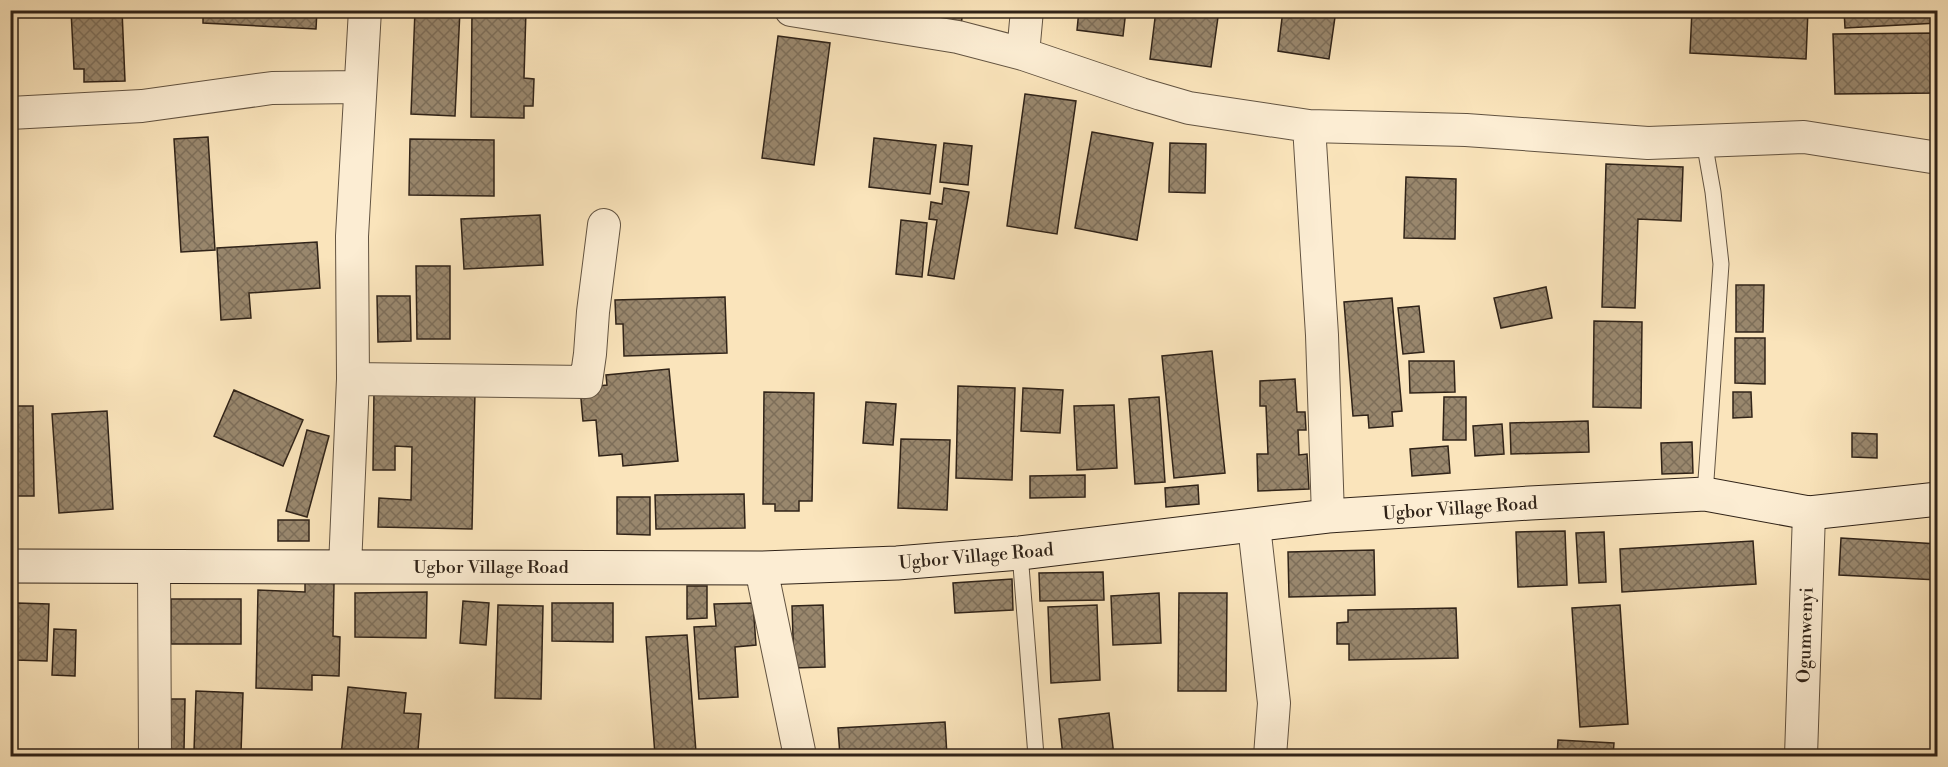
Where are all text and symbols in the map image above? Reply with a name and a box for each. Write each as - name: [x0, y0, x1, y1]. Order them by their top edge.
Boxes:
- street label: Ugbor Village Road: [1382, 492, 1539, 525]
- street label: Ugbor Village Road: [898, 538, 1055, 575]
- street label: Ugbor Village Road: [413, 556, 569, 579]
- street label: Ogumwenyi: [1792, 587, 1819, 683]

